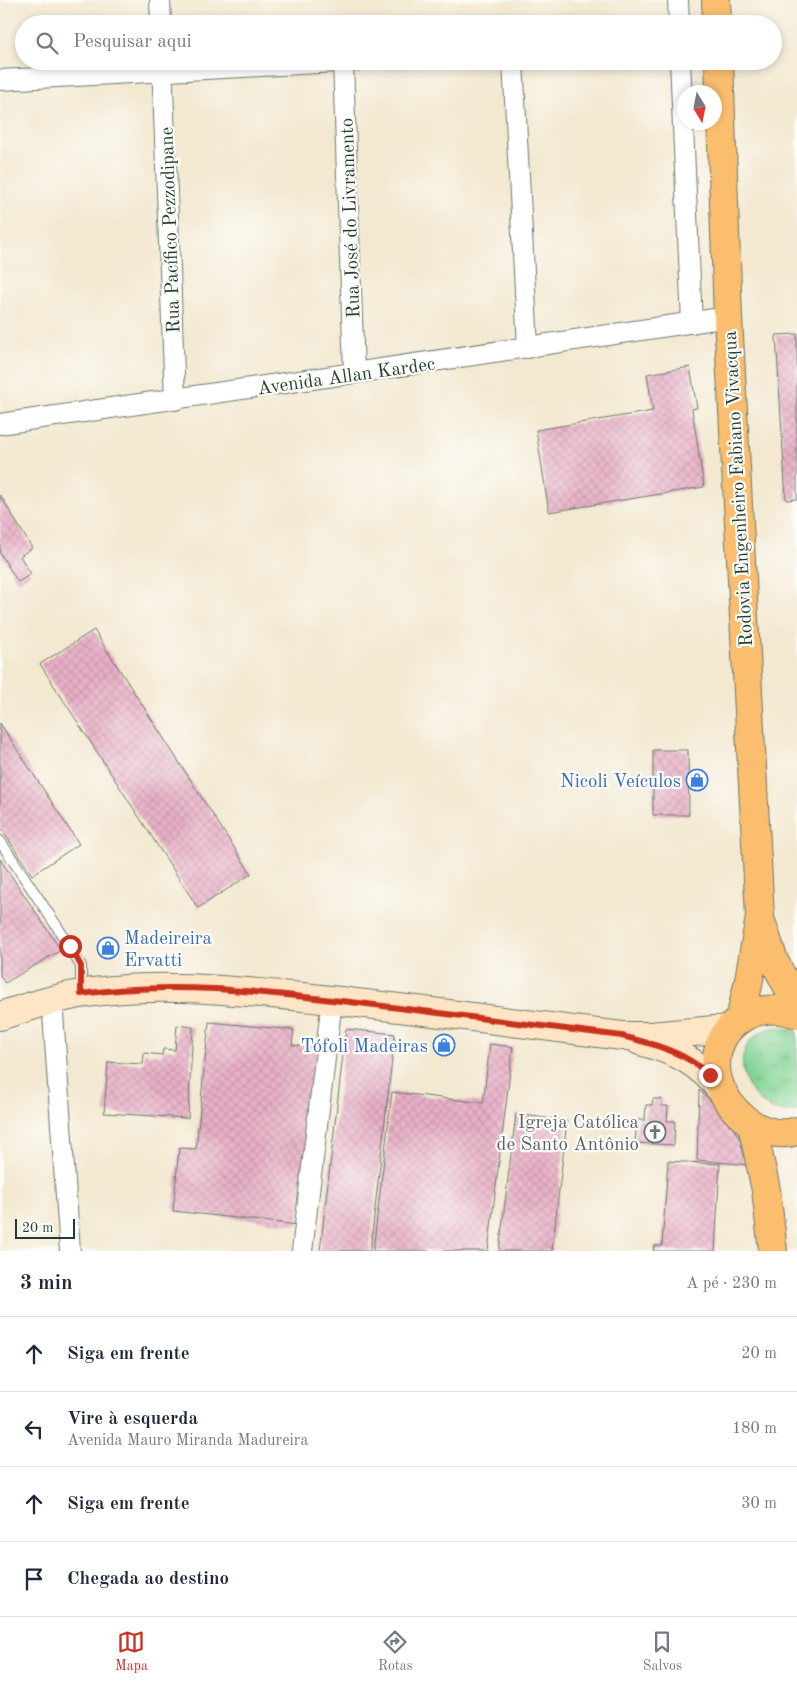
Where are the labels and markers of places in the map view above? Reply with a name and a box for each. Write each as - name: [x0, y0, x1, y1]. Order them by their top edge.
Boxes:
- shop icon: Nicoli Veículos: [685, 768, 709, 792]
- place label: Nicoli Veículos: [560, 773, 681, 792]
- place label: Madeireira Ervatti: [124, 930, 213, 971]
- shop icon: Madeireira Ervatti: [96, 936, 120, 960]
- shop icon: Tófoli Madeiras: [432, 1033, 456, 1057]
- place label: Tófoli Madeiras: [301, 1038, 428, 1057]
- place label: Igreja Católica de Santo Antônio: [497, 1114, 640, 1155]
- church icon: Igreja Católica de Santo Antônio: [643, 1120, 667, 1144]

